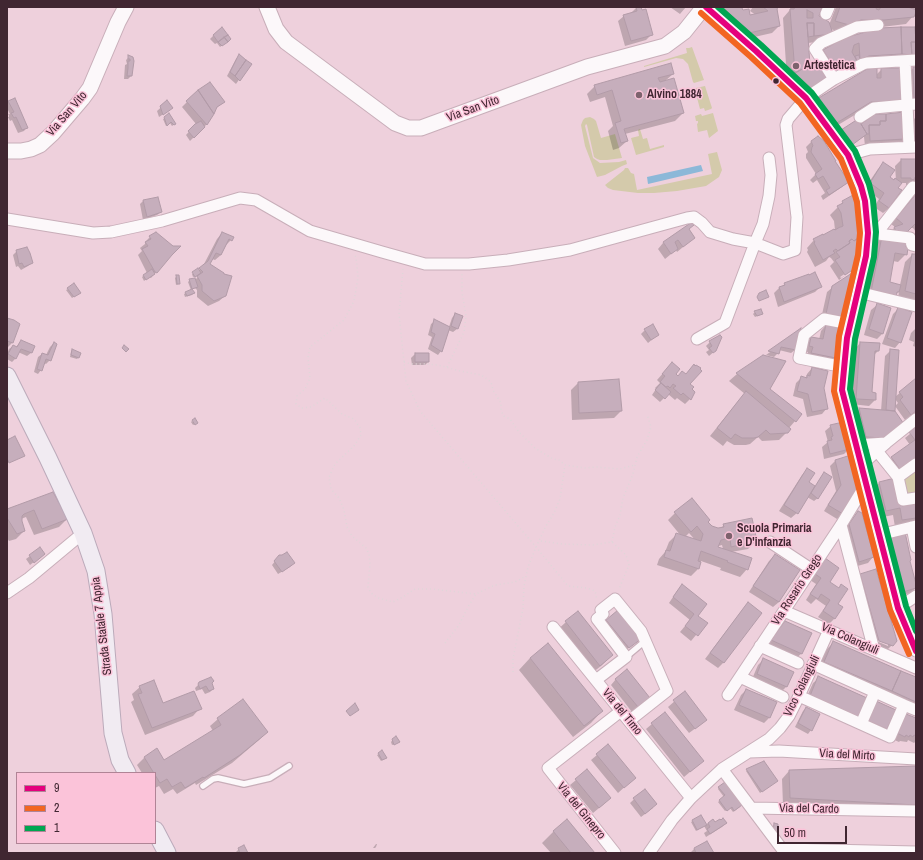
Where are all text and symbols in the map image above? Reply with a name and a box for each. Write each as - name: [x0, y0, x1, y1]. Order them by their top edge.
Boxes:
- place label: Artestetica: [804, 59, 855, 73]
- marker: Artestetica: [791, 61, 801, 71]
- unlabelled marker: [771, 76, 781, 86]
- place label: Alvino 1884: [647, 88, 702, 102]
- street label: Via San Vito: [44, 89, 90, 139]
- marker: Alvino 1884: [634, 90, 644, 100]
- street label: Via San Vito: [445, 93, 501, 125]
- place label: Scuola Primaria e D'infanzia: [737, 522, 811, 550]
- marker: Scuola Primaria e D'infanzia: [724, 531, 734, 541]
- street label: Via Rosario Grego: [769, 552, 825, 628]
- street label: Strada Statale 7 Appia: [89, 576, 115, 676]
- street label: Via Colangiuli: [819, 620, 881, 658]
- street label: Vico Colangiuli: [781, 653, 823, 719]
- street label: Via del Timo: [599, 686, 645, 738]
- street label: Via del Mirto: [819, 746, 875, 764]
- legend: [16, 772, 156, 844]
- text: 9: [54, 780, 59, 796]
- street label: Via del Ginepro: [554, 780, 608, 842]
- text: 2: [54, 800, 59, 816]
- street label: Via del Cardo: [779, 801, 839, 817]
- scale bar: [779, 818, 849, 844]
- text: 1: [54, 820, 59, 836]
- text: 50 m: [784, 825, 806, 841]

